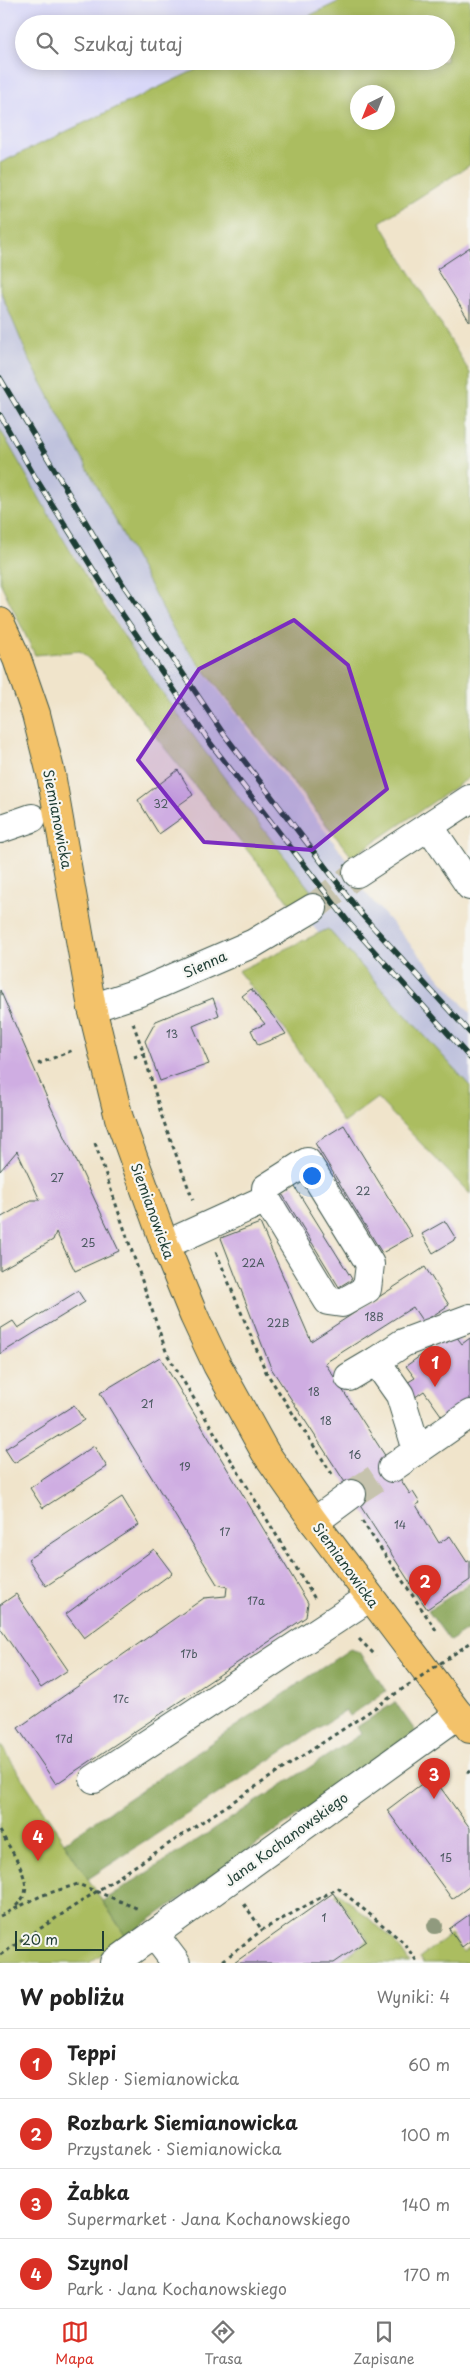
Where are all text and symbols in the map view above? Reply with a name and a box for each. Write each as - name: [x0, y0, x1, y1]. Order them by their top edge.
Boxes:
- search box: [15, 15, 455, 70]
- icon: search: [33, 29, 61, 57]
- text: Szukaj tutaj: [73, 29, 183, 57]
- north arrow: [350, 85, 395, 130]
- street label: Siemianowicka: [38, 768, 78, 871]
- house number: 32: [154, 795, 169, 812]
- street label: Sienna: [180, 945, 230, 983]
- house number: 13: [166, 1025, 178, 1042]
- street label: Siemianowicka: [126, 1160, 180, 1262]
- your location: [299, 1163, 325, 1189]
- house number: 27: [50, 1169, 64, 1186]
- house number: 22: [356, 1182, 370, 1199]
- house number: 25: [81, 1234, 95, 1251]
- house number: 22A: [241, 1254, 265, 1271]
- house number: 18B: [364, 1308, 384, 1325]
- house number: 22B: [267, 1314, 289, 1331]
- pin: 1: [419, 1346, 451, 1387]
- house number: 18: [308, 1383, 320, 1400]
- house number: 21: [141, 1395, 153, 1412]
- house number: 18: [320, 1412, 332, 1429]
- house number: 16: [349, 1446, 362, 1463]
- house number: 19: [179, 1458, 191, 1475]
- house number: 14: [394, 1516, 406, 1533]
- street label: Siemianowicka: [308, 1518, 384, 1612]
- house number: 17: [220, 1523, 231, 1540]
- pin: 2: [409, 1565, 441, 1606]
- house number: 17a: [247, 1592, 265, 1609]
- house number: 17b: [180, 1645, 198, 1662]
- house number: 17c: [113, 1690, 129, 1707]
- house number: 17d: [55, 1730, 73, 1747]
- pin: 3: [418, 1758, 450, 1799]
- street label: Jana Kochanowskiego: [220, 1787, 352, 1891]
- pin: 4: [22, 1820, 54, 1861]
- house number: 15: [440, 1849, 452, 1866]
- house number: 1: [322, 1909, 327, 1926]
- scale bar: [15, 1928, 104, 1951]
- text: 20 m: [22, 1929, 58, 1950]
- text: W pobliżu: [20, 1980, 125, 2012]
- text: Wyniki: 4: [377, 1984, 450, 2008]
- text: Teppi: [67, 2038, 116, 2066]
- text: 1: [32, 2052, 40, 2076]
- text: 60 m: [408, 2052, 450, 2076]
- text: Sklep · Siemianowicka: [67, 2066, 239, 2090]
- text: Rozbark Siemianowicka: [67, 2108, 298, 2136]
- text: 2: [30, 2122, 42, 2146]
- text: 100 m: [401, 2122, 450, 2146]
- text: Przystanek · Siemianowicka: [67, 2136, 281, 2160]
- text: Żabka: [67, 2178, 130, 2206]
- text: 3: [31, 2192, 41, 2216]
- text: 140 m: [402, 2192, 450, 2216]
- text: Supermarket · Jana Kochanowskiego: [67, 2206, 350, 2230]
- text: Szynol: [67, 2248, 128, 2276]
- text: 4: [31, 2262, 41, 2286]
- text: 170 m: [404, 2262, 450, 2286]
- text: Park · Jana Kochanowskiego: [67, 2276, 287, 2300]
- tab: Mapa: [55, 2318, 94, 2369]
- tab: Trasa: [204, 2318, 242, 2369]
- tab: Zapisane: [353, 2318, 415, 2369]

